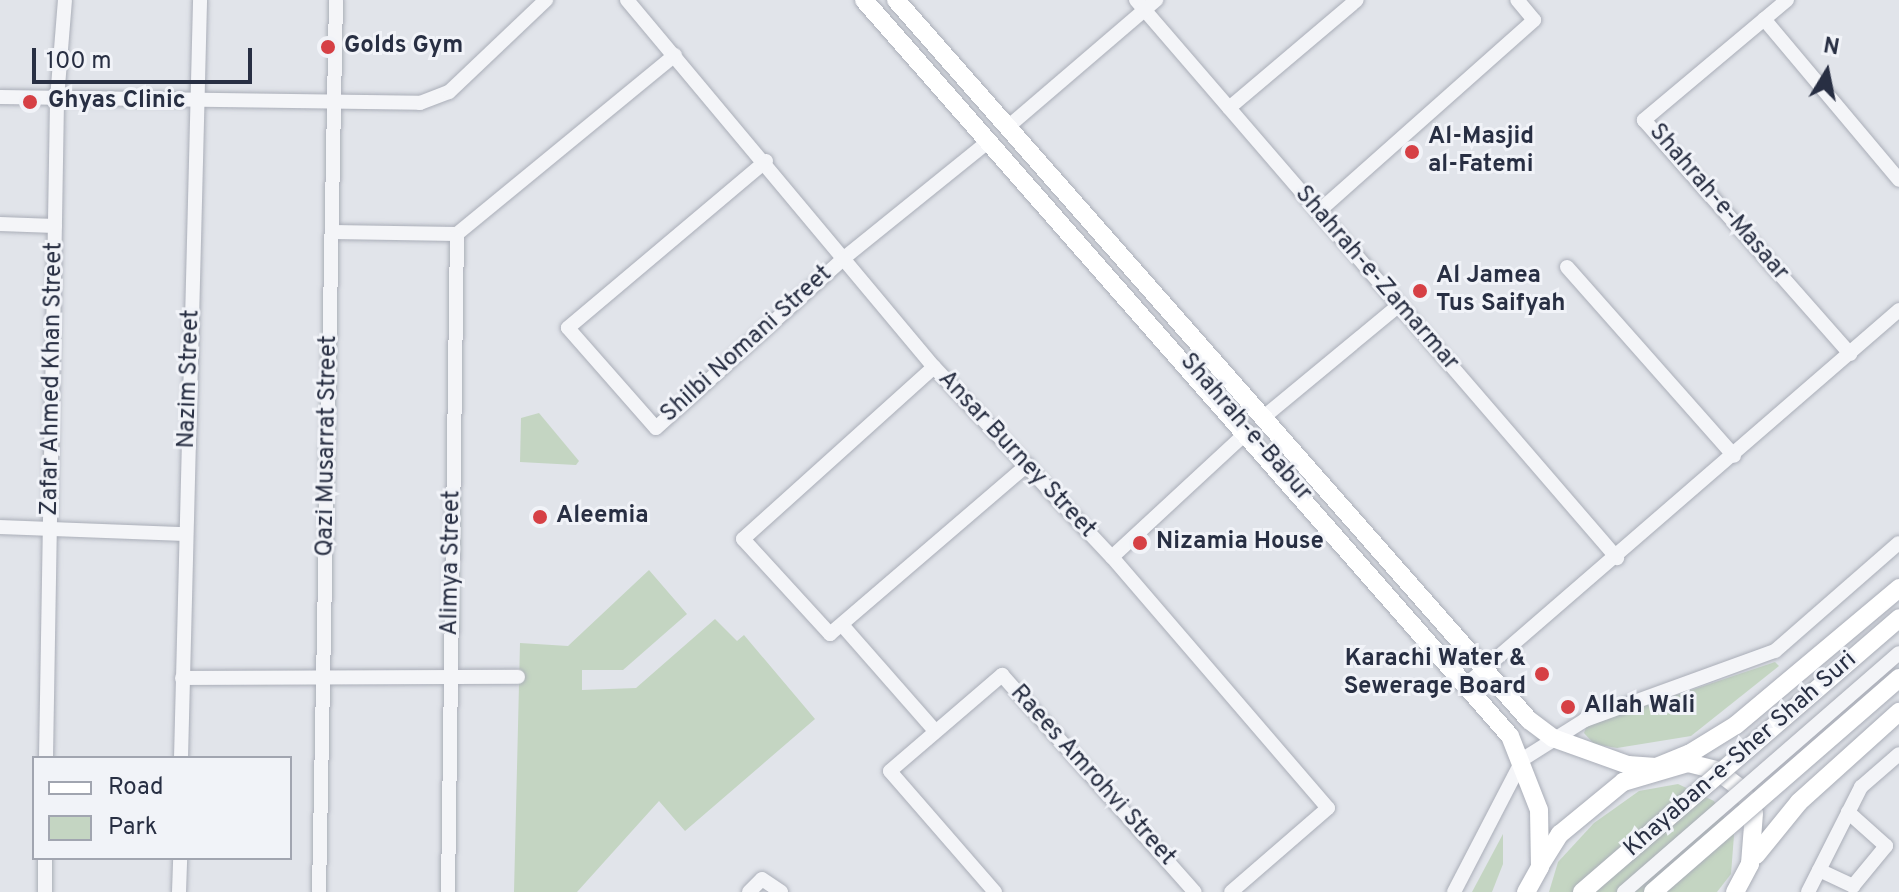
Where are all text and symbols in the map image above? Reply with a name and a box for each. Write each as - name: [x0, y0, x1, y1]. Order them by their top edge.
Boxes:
- scale bar: [36, 32, 256, 82]
- north arrow: [1787, 32, 1867, 112]
- place label: Golds Gym: [344, 33, 463, 61]
- text: N: [1821, 33, 1841, 63]
- marker: Golds Gym: [319, 38, 337, 56]
- text: 100 m: [46, 47, 112, 77]
- place label: Ghyas Clinic: [48, 88, 186, 116]
- marker: Ghyas Clinic: [19, 91, 41, 113]
- street label: Shahrah-e-Masaar: [1642, 119, 1794, 287]
- place label: Al-Masjid al-Fatemi: [1428, 124, 1534, 180]
- marker: Al-Masjid al-Fatemi: [1403, 143, 1421, 161]
- street label: Shahrah-e-Zamarmar: [1288, 181, 1464, 377]
- street label: Zafar Ahmed Khan Street: [36, 241, 70, 517]
- street label: Shilbi Nomani Street: [655, 261, 839, 429]
- place label: Al Jamea Tus Saifyah: [1436, 263, 1566, 319]
- marker: Al Jamea Tus Saifyah: [1411, 282, 1429, 300]
- street label: Nazim Street: [173, 309, 207, 449]
- street label: Qazi Musarrat Street: [312, 335, 344, 557]
- street label: Shahrah-e-Babur: [1173, 348, 1317, 508]
- street label: Ansar Burney Street: [931, 365, 1101, 545]
- street label: Alimya Street: [436, 490, 468, 636]
- place label: Aleemia: [556, 503, 649, 531]
- marker: Aleemia: [531, 508, 549, 526]
- place label: Nizamia House: [1156, 529, 1324, 557]
- marker: Nizamia House: [1131, 534, 1149, 552]
- place label: Karachi Water & Sewerage Board: [1344, 646, 1526, 702]
- street label: Khayaban-e-Sher Shah Suri: [1619, 646, 1863, 864]
- marker: Karachi Water & Sewerage Board: [1533, 665, 1551, 683]
- street label: Raees Amrohvi Street: [1003, 679, 1181, 873]
- place label: Allah Wali: [1584, 693, 1695, 721]
- marker: Allah Wali: [1559, 698, 1577, 716]
- legend: [32, 756, 292, 860]
- text: Road: [108, 773, 164, 803]
- text: Park: [108, 813, 158, 843]

